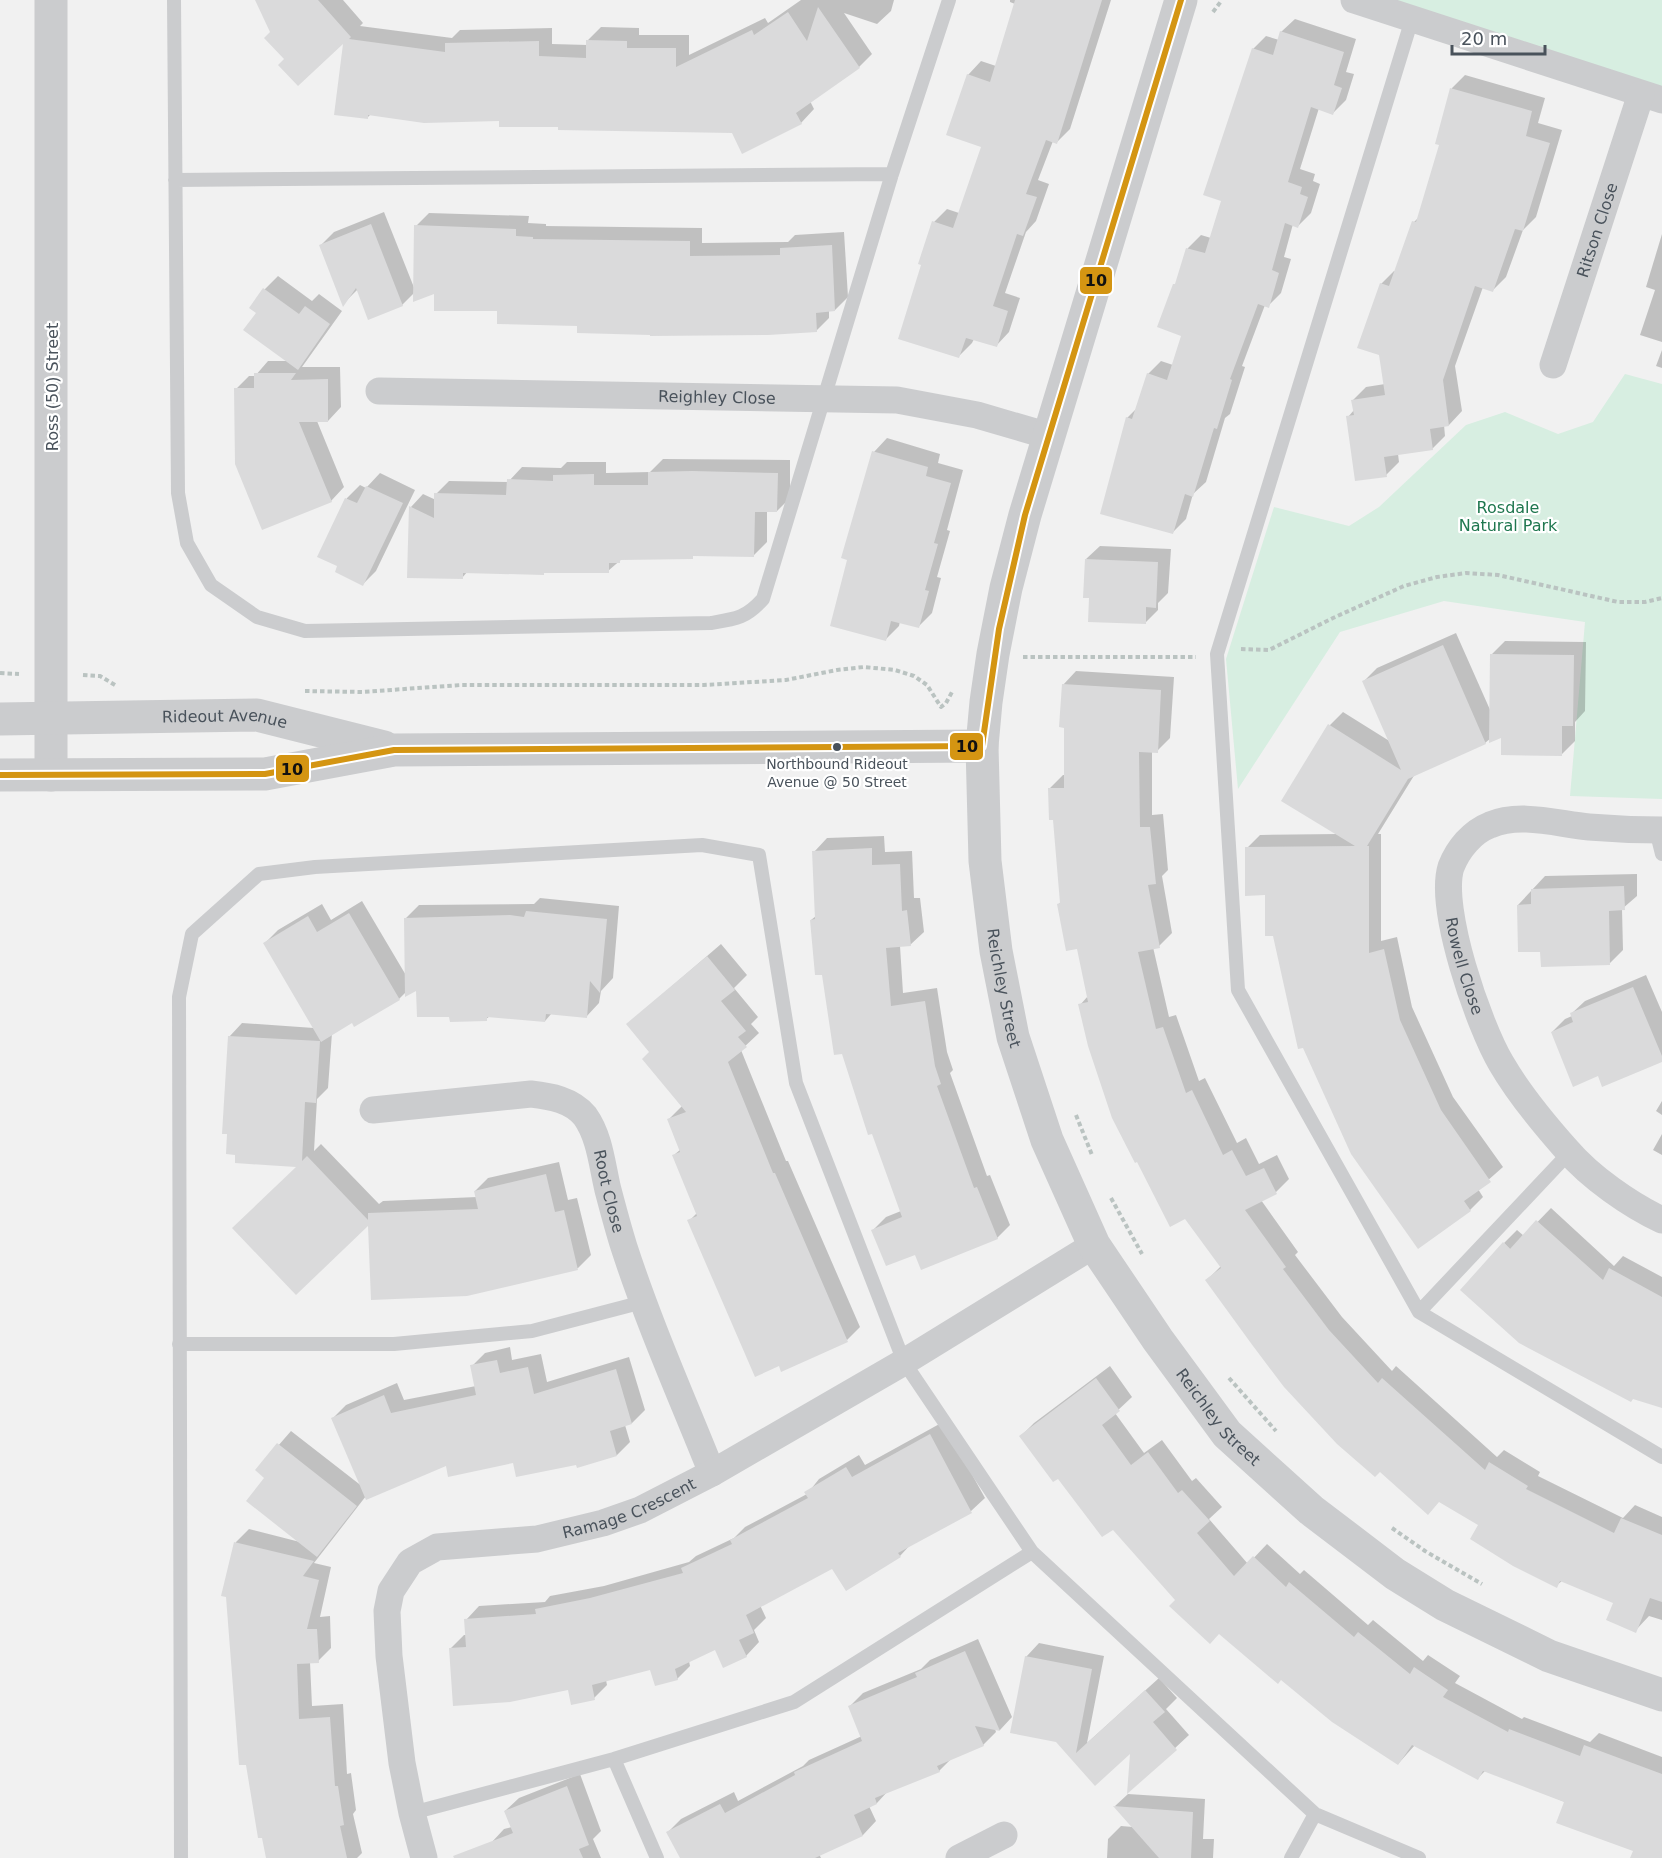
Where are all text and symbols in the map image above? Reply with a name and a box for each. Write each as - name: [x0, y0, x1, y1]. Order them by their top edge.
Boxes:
- scale bar: [1452, 18, 1545, 56]
- text: 20 m: [1461, 28, 1507, 49]
- street label: Ritson Close: [1573, 180, 1621, 280]
- line badge: 10: [1079, 266, 1113, 295]
- text: 10: [1085, 271, 1107, 290]
- street label: Ross (50) Street: [43, 323, 62, 451]
- street label: Reighley Close: [658, 386, 776, 407]
- park label: Rosdale Natural Park: [1459, 498, 1558, 535]
- street label: Rideout Avenue: [162, 705, 290, 732]
- line badge: 10: [949, 732, 984, 761]
- text: 10: [956, 737, 978, 756]
- marker: Northbound Rideout Avenue @ 50 Street: [831, 741, 843, 753]
- line badge: 10: [275, 754, 310, 783]
- place label: Northbound Rideout Avenue @ 50 Street: [766, 756, 908, 790]
- text: 10: [281, 760, 303, 779]
- street label: Rowell Close: [1442, 915, 1488, 1017]
- street label: Reichley Street: [984, 927, 1025, 1050]
- street label: Root Close: [590, 1148, 629, 1235]
- street label: Reichley Street: [1173, 1365, 1265, 1469]
- street label: Ramage Crescent: [560, 1474, 699, 1542]

